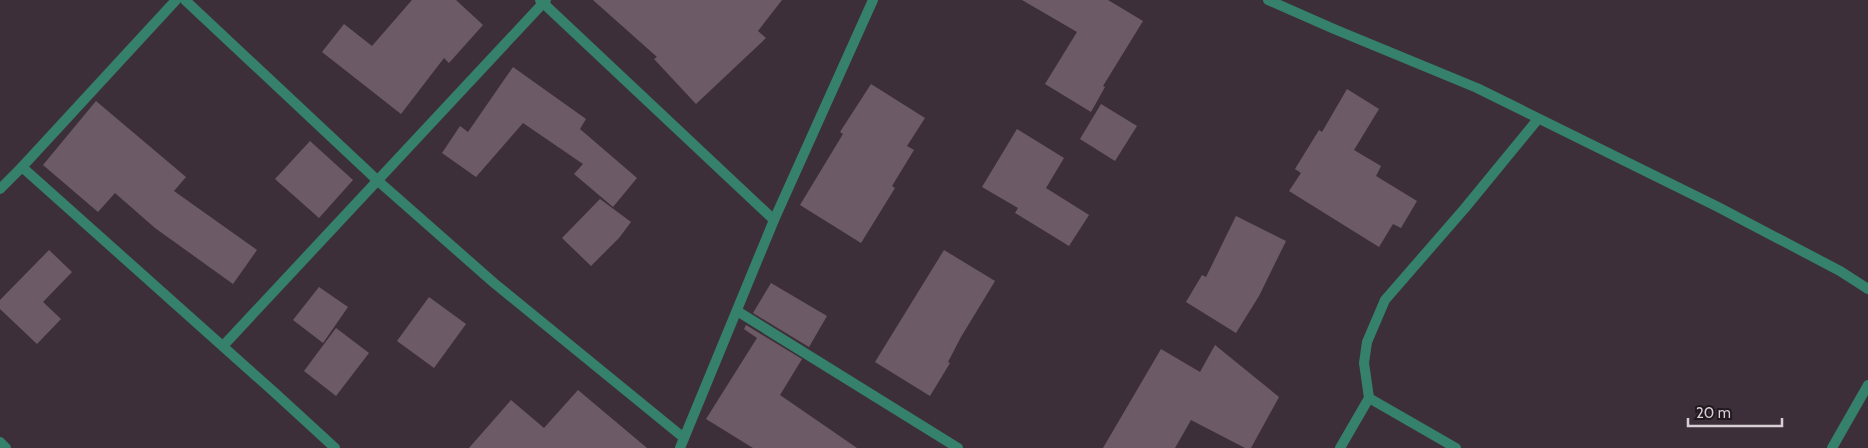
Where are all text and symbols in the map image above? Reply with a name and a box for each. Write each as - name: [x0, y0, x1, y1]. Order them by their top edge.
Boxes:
- scale bar: [1688, 396, 1782, 428]
- text: 20 m: [1696, 404, 1731, 422]

